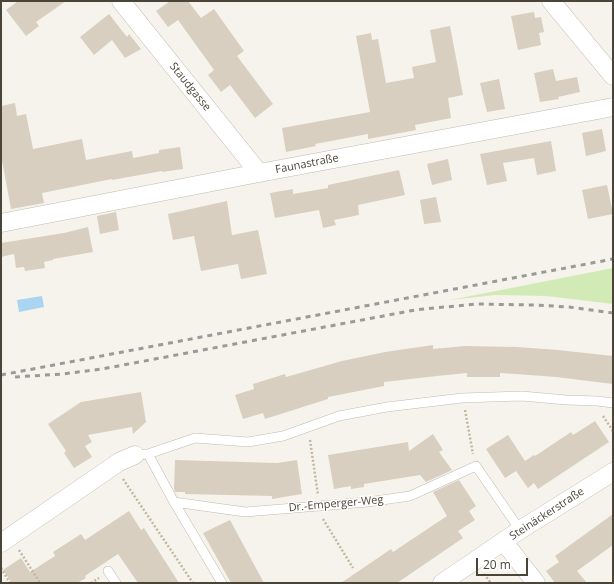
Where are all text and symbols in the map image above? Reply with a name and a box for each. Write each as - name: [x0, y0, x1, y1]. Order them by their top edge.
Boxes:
- street label: Staudgasse: [167, 60, 213, 114]
- street label: Faunastraße: [274, 151, 340, 177]
- street label: Steinäckerstraße: [507, 485, 587, 543]
- street label: Dr.-Emperger-Weg: [288, 493, 384, 515]
- scale bar: [478, 550, 530, 576]
- text: 20 m: [483, 556, 511, 573]

